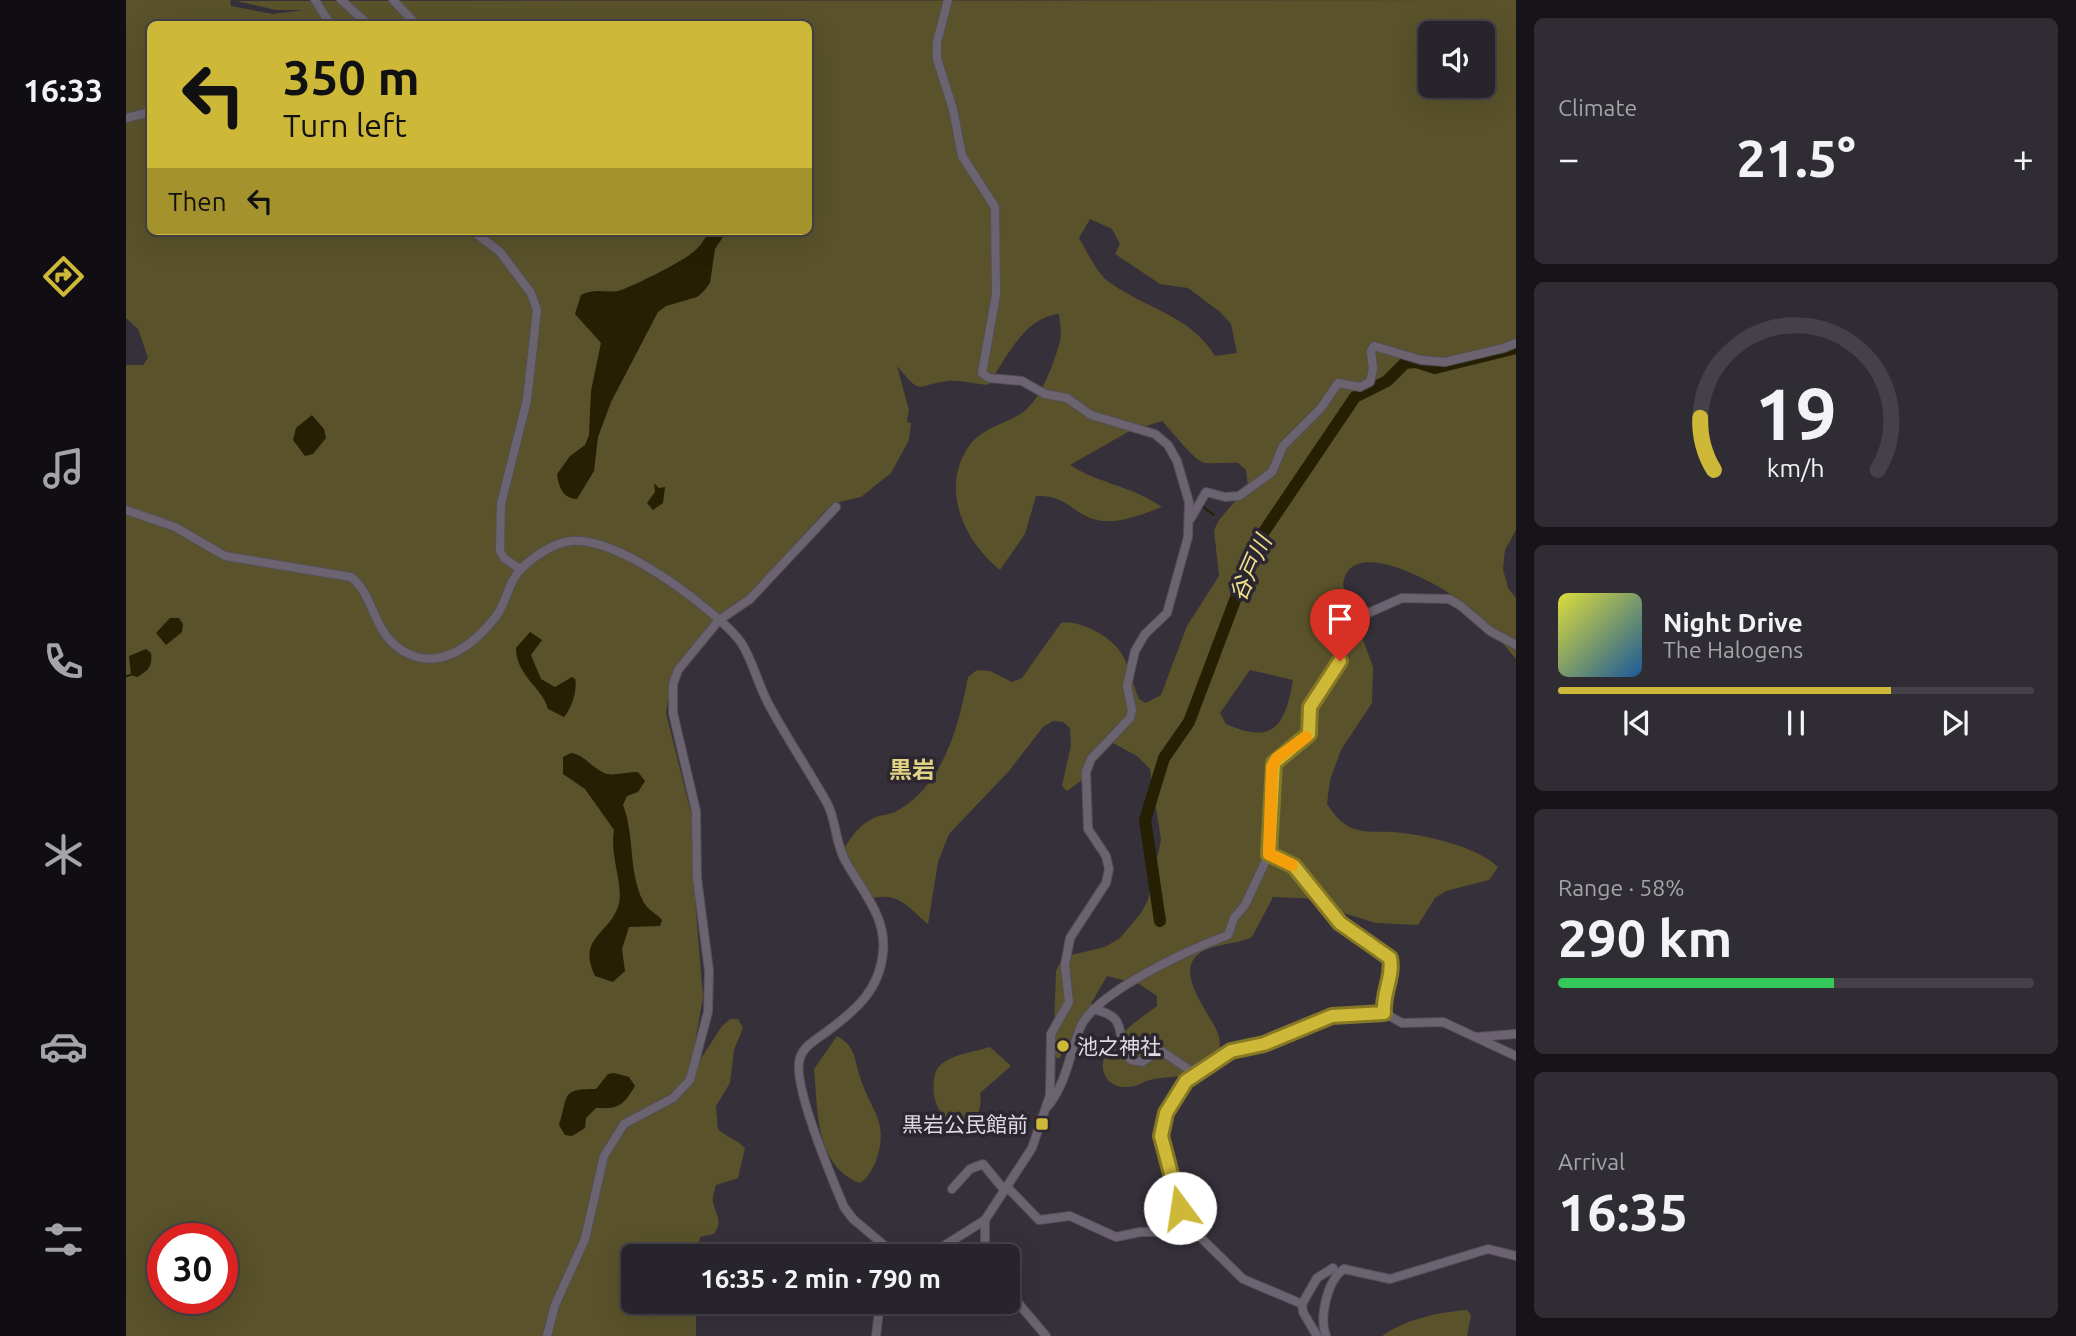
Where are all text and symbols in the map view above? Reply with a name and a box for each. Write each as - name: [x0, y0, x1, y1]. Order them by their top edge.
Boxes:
- map controls: [1418, 21, 1495, 98]
- button: sound: [1418, 21, 1495, 98]
- icon: left: [168, 49, 259, 140]
- text: 350 m: [283, 49, 420, 104]
- text: 16:33: [23, 72, 103, 108]
- text: Climate: [1558, 95, 1637, 120]
- text: Turn left: [283, 107, 407, 143]
- text: 21.5°: [1736, 129, 1856, 187]
- text: −: [1558, 137, 1579, 179]
- text: +: [2013, 137, 2034, 179]
- icon: left: [241, 182, 279, 220]
- text: Then: [168, 187, 227, 216]
- icon: directions: [39, 252, 88, 301]
- text: 19: [1755, 373, 1837, 455]
- icon: music: [39, 444, 88, 493]
- text: km/h: [1767, 454, 1825, 482]
- water label: 谷戸川: [1225, 529, 1277, 605]
- pin: [1310, 589, 1370, 661]
- icon: arrive: [1321, 600, 1359, 638]
- text: Night Drive: [1663, 608, 1803, 637]
- icon: phone: [39, 637, 88, 686]
- text: The Halogens: [1663, 637, 1803, 662]
- icon: previous: [1618, 704, 1656, 742]
- icon: pause: [1777, 704, 1815, 742]
- icon: next: [1936, 704, 1974, 742]
- district label: 黒岩: [889, 757, 935, 782]
- icon: climate: [39, 830, 88, 879]
- text: Range · 58%: [1558, 875, 1685, 900]
- text: 290 km: [1558, 909, 1732, 967]
- icon: car: [39, 1022, 88, 1071]
- place label: 池之神社: [1077, 1034, 1161, 1058]
- marker: 池之神社: [1055, 1038, 1071, 1054]
- place label: 黒岩公民館前: [902, 1112, 1028, 1136]
- marker: 黒岩公民館前: [1034, 1116, 1050, 1132]
- text: Arrival: [1558, 1149, 1625, 1174]
- position arrow: [1143, 1171, 1217, 1245]
- text: 16:35: [1558, 1183, 1688, 1241]
- icon: filters: [39, 1215, 88, 1264]
- speed limit sign: 30: [147, 1223, 238, 1314]
- text: 16:35 · 2 min · 790 m: [700, 1264, 941, 1293]

